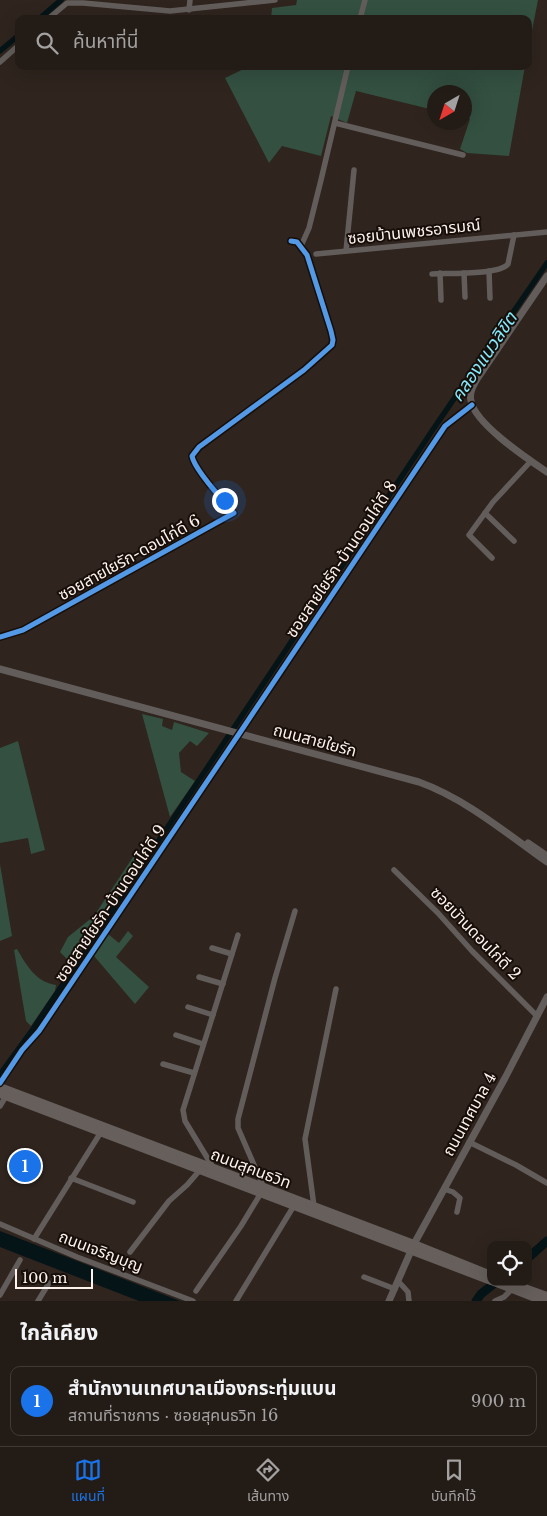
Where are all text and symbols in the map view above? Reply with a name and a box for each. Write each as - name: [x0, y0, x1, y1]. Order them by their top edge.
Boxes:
- search box: [15, 15, 532, 70]
- icon: search: [33, 29, 61, 57]
- text: ค้นหาที่นี่: [73, 30, 138, 53]
- north arrow: [427, 85, 472, 130]
- street label: ซอยบ้านเพชรอารมณ์: [347, 214, 481, 248]
- water label: คลองแนวลิขิต: [446, 307, 523, 406]
- street label: ซอยสายใยรัก-บ้านดอนไก่ดี 8: [281, 477, 401, 641]
- your location: [212, 488, 238, 514]
- street label: ซอยสายใยรัก-ดอนไก่ดี 6: [55, 510, 203, 604]
- street label: ถนนสายใยรัก: [271, 719, 359, 761]
- street label: ซอยสายใยรัก-บ้านดอนไก่ดี 9: [50, 821, 170, 985]
- street label: ซอยบัานดอนไก่ดี 2: [427, 882, 525, 984]
- street label: ถนนเทศบาล 4: [438, 1068, 500, 1160]
- street label: ถนนสุคนธวิท: [208, 1144, 294, 1192]
- pin: 1: [9, 1147, 41, 1185]
- street label: ถนนเจริญบุญ: [56, 1226, 146, 1276]
- map controls: [487, 1241, 532, 1286]
- button: locate: [487, 1241, 532, 1286]
- scale bar: [15, 1266, 92, 1289]
- text: 100 m: [22, 1269, 67, 1287]
- text: ใกล้เคียง: [20, 1320, 98, 1346]
- text: สำนักงานเทศบาลเมืองกระทุ่มแบน: [68, 1377, 336, 1400]
- text: 1: [34, 1391, 40, 1411]
- text: 900 m: [471, 1391, 526, 1411]
- text: สถานที่ราชการ · ซอยสุคนธวิท 16: [68, 1405, 278, 1425]
- tab: แผนที่: [71, 1456, 105, 1507]
- tab: เส้นทาง: [247, 1456, 289, 1507]
- tab: บันทึกไว้: [431, 1456, 476, 1507]

